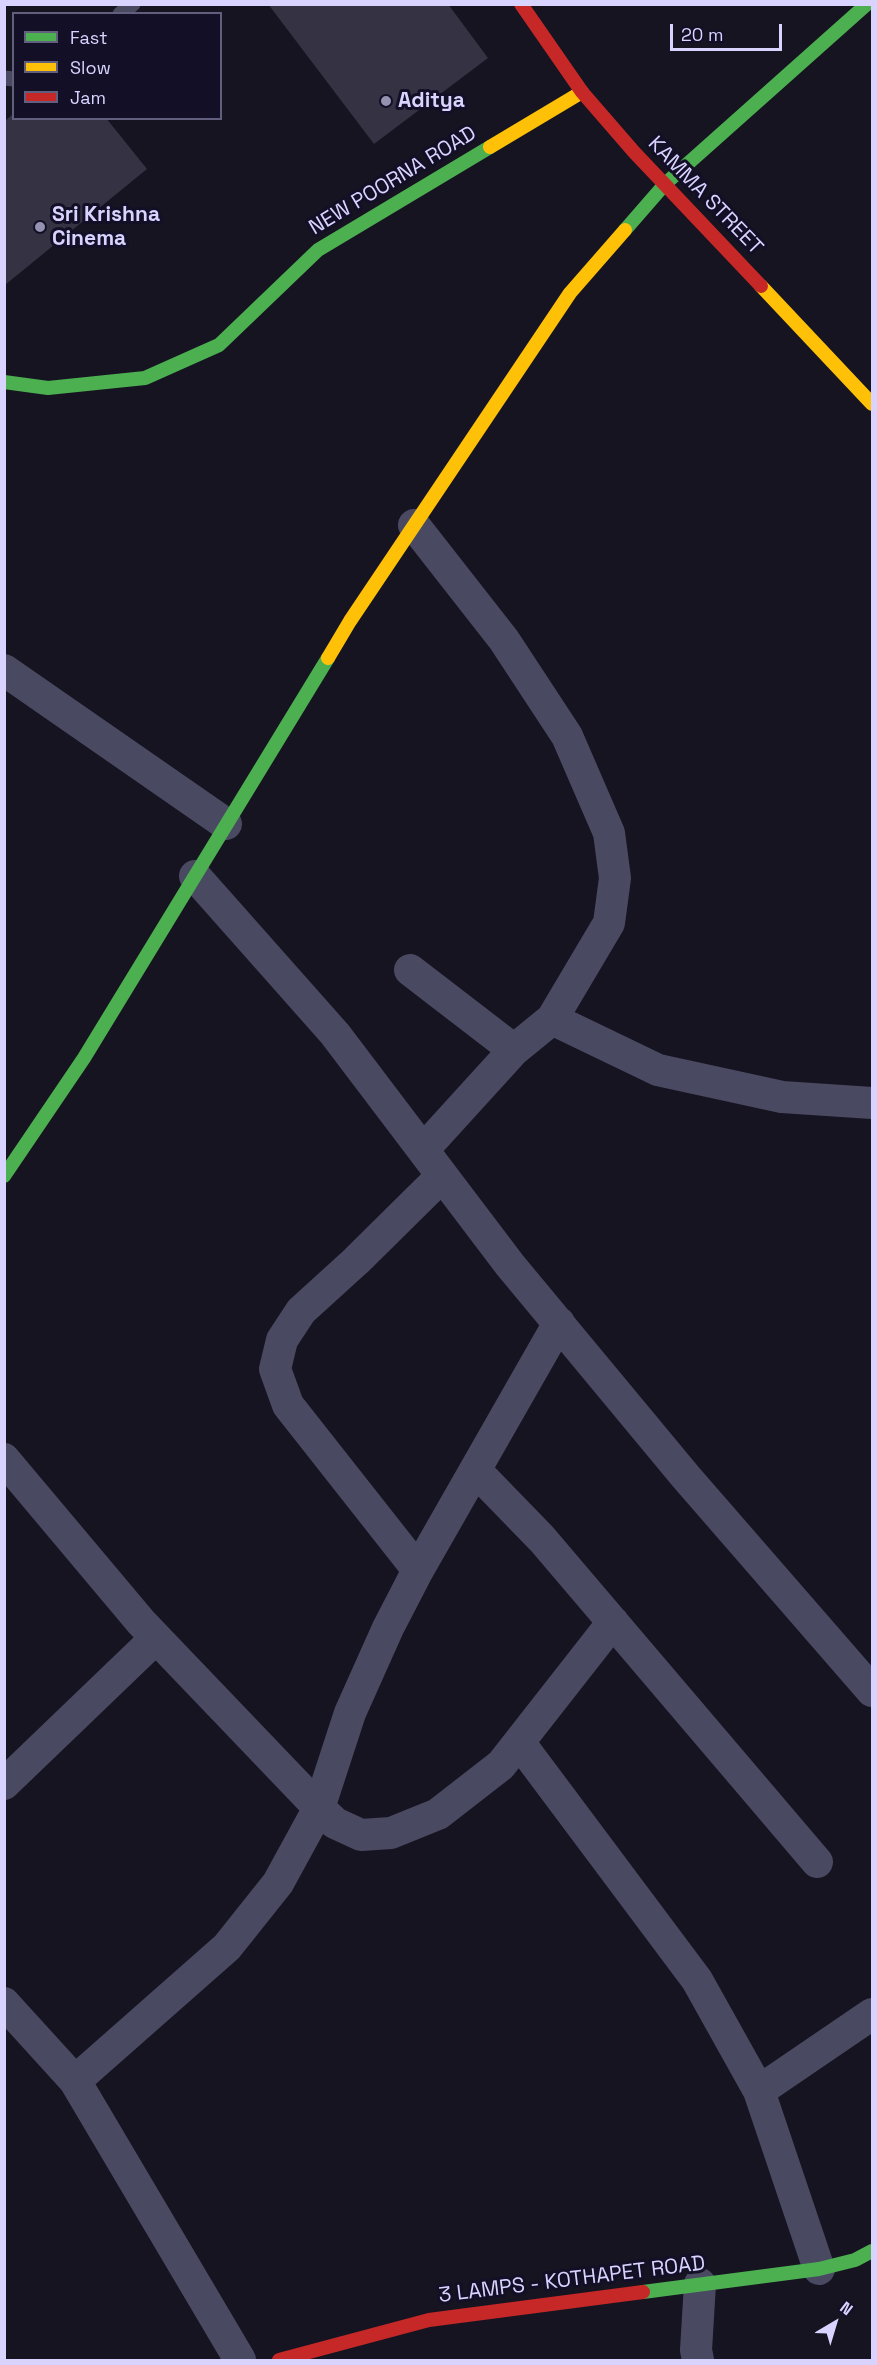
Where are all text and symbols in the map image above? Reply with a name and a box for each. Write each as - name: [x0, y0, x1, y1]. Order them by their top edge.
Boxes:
- legend: [12, 12, 222, 120]
- scale bar: [673, 12, 786, 50]
- text: 20 m: [681, 23, 724, 46]
- text: Fast: [70, 26, 107, 49]
- text: Slow: [70, 56, 111, 79]
- text: Jam: [70, 86, 106, 109]
- place label: Aditya: [398, 88, 465, 114]
- marker: Aditya: [379, 94, 393, 108]
- street label: NEW POORNA ROAD: [305, 121, 481, 241]
- street label: KAMMA STREET: [642, 132, 768, 260]
- place label: Sri Krishna Cinema: [52, 202, 160, 252]
- marker: Sri Krishna Cinema: [33, 220, 47, 234]
- street label: 3 LAMPS - KOTHAPET ROAD: [437, 2251, 707, 2309]
- north arrow: [805, 2293, 865, 2353]
- text: N: [836, 2297, 857, 2320]

